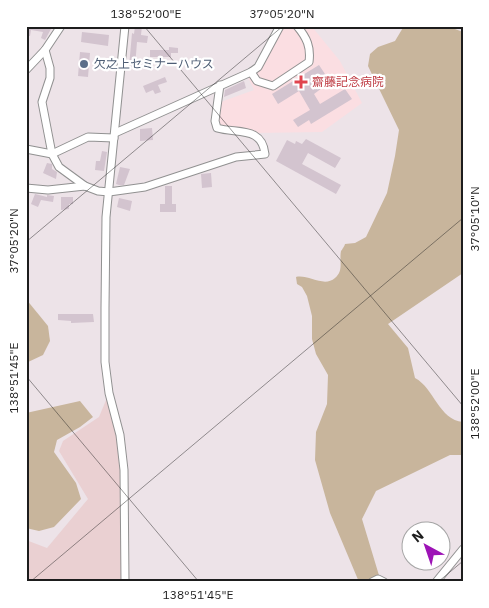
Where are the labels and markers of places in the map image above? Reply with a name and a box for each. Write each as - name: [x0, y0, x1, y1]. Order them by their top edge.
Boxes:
- place label: 欠之上セミナーハウス: [94, 56, 214, 71]
- marker: 欠之上セミナーハウス: [78, 58, 90, 70]
- place label: 齋藤記念病院: [312, 74, 384, 89]
- marker: 齋藤記念病院: [294, 75, 308, 89]

